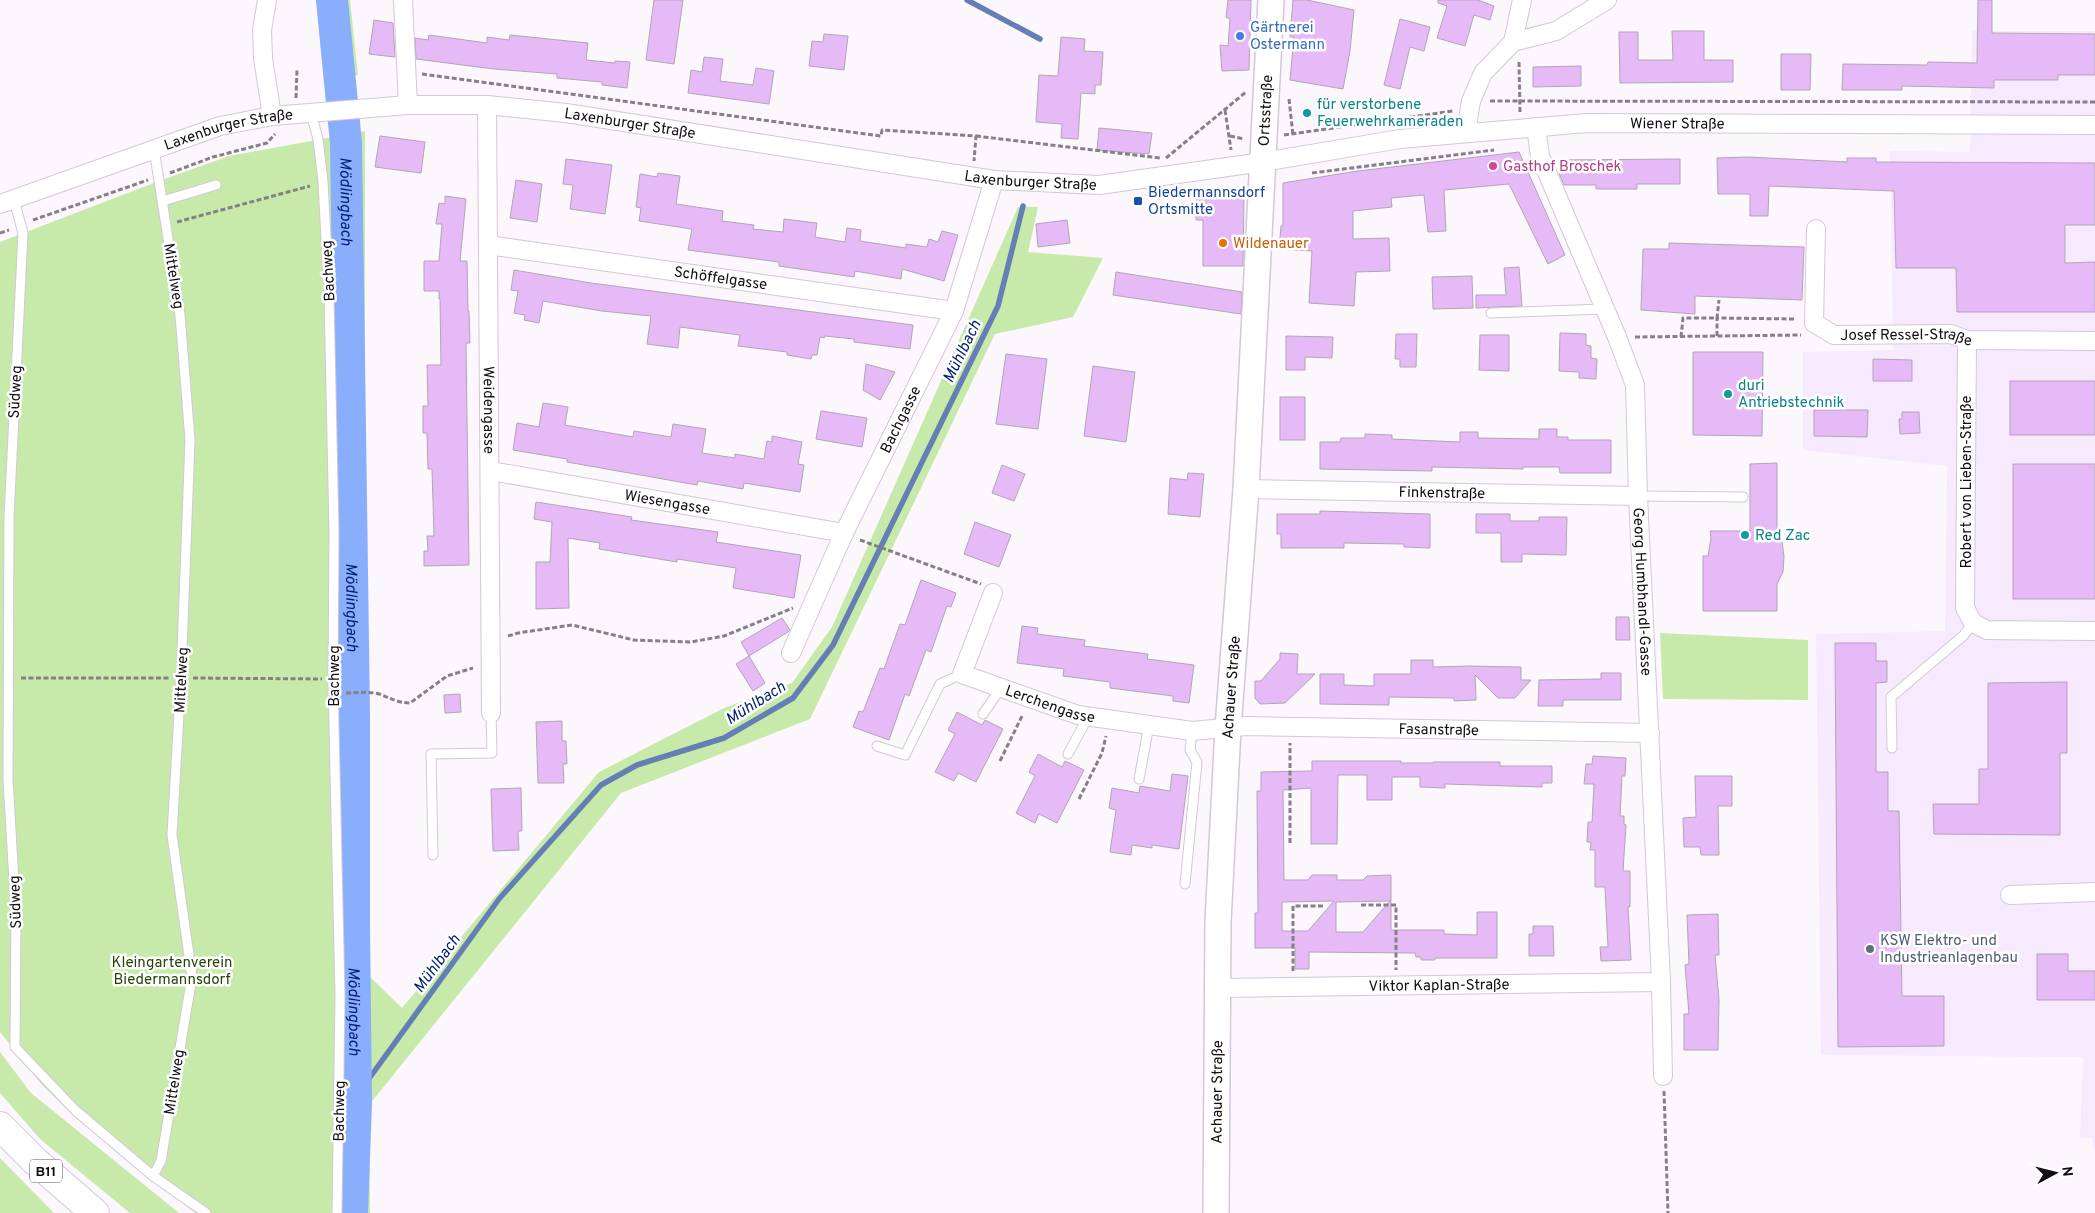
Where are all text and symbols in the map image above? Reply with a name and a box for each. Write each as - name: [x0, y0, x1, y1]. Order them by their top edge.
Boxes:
- place label: Gärtnerei Ostermann: [1250, 19, 1325, 55]
- marker: Gärtnerei Ostermann: [1234, 30, 1246, 42]
- street label: Ortsstraße: [1256, 74, 1278, 147]
- place label: für verstorbene Feuerwehrkameraden: [1317, 96, 1463, 132]
- street label: Laxenburger Straße: [563, 105, 697, 144]
- street label: Laxenburger Straße: [162, 106, 294, 156]
- marker: für verstorbene Feuerwehrkameraden: [1301, 107, 1313, 119]
- street label: Wiener Straße: [1630, 115, 1725, 135]
- water label: Mödlingbach: [334, 157, 355, 246]
- place label: Gasthof Broschek: [1503, 158, 1622, 177]
- marker: Gasthof Broschek: [1487, 160, 1499, 172]
- street label: Laxenburger Straße: [963, 167, 1097, 196]
- place label: Biedermannsdorf Ortsmitte: [1148, 184, 1265, 220]
- marker: Biedermannsdorf Ortsmitte: [1132, 195, 1144, 207]
- place label: Wildenauer: [1233, 235, 1309, 254]
- marker: Wildenauer: [1217, 237, 1229, 249]
- street label: Bachweg: [318, 240, 341, 302]
- street label: Mittelweg: [158, 242, 187, 310]
- street label: Schöffelgasse: [673, 263, 768, 295]
- water label: Mühlbach: [939, 317, 987, 386]
- street label: Josef Ressel-Straße: [1840, 326, 1972, 351]
- street label: Südweg: [6, 365, 27, 419]
- street label: Weidengasse: [478, 366, 497, 454]
- place label: duri Antriebstechnik: [1738, 377, 1845, 413]
- street label: Bachgasse: [877, 383, 926, 457]
- marker: duri Antriebstechnik: [1722, 388, 1734, 400]
- street label: Robert von Lieben-Straße: [1958, 395, 1977, 569]
- street label: Finkenstraße: [1398, 484, 1485, 504]
- street label: Wiesengasse: [623, 487, 711, 520]
- street label: Georg Humbhandl-Gasse: [1628, 507, 1654, 676]
- place label: Red Zac: [1755, 527, 1810, 546]
- marker: Red Zac: [1739, 529, 1751, 541]
- water label: Mödlingbach: [340, 563, 361, 652]
- street label: Achauer Straße: [1219, 635, 1246, 740]
- street label: Bachweg: [326, 645, 345, 707]
- street label: Mittelweg: [171, 647, 194, 714]
- water label: Mühlbach: [722, 677, 790, 730]
- street label: Lerchengasse: [1002, 682, 1096, 728]
- street label: Fasanstraße: [1399, 721, 1479, 741]
- street label: Südweg: [6, 875, 27, 929]
- water label: Mühlbach: [410, 931, 466, 997]
- place label: KSW Elektro- und Industrieanlagenbau: [1880, 932, 2018, 968]
- marker: KSW Elektro- und Industrieanlagenbau: [1864, 943, 1876, 955]
- park label: Kleingartenverein Biedermannsdorf: [112, 954, 232, 990]
- water label: Mödlingbach: [342, 967, 363, 1056]
- street label: Viktor Kaplan-Straße: [1368, 976, 1510, 997]
- street label: Achauer Straße: [1208, 1040, 1228, 1144]
- street label: Mittelweg: [161, 1048, 190, 1116]
- street label: Bachweg: [330, 1080, 351, 1142]
- north arrow: [2030, 1148, 2080, 1198]
- road number: B11: [30, 1160, 62, 1182]
- text: N: [2057, 1166, 2075, 1178]

